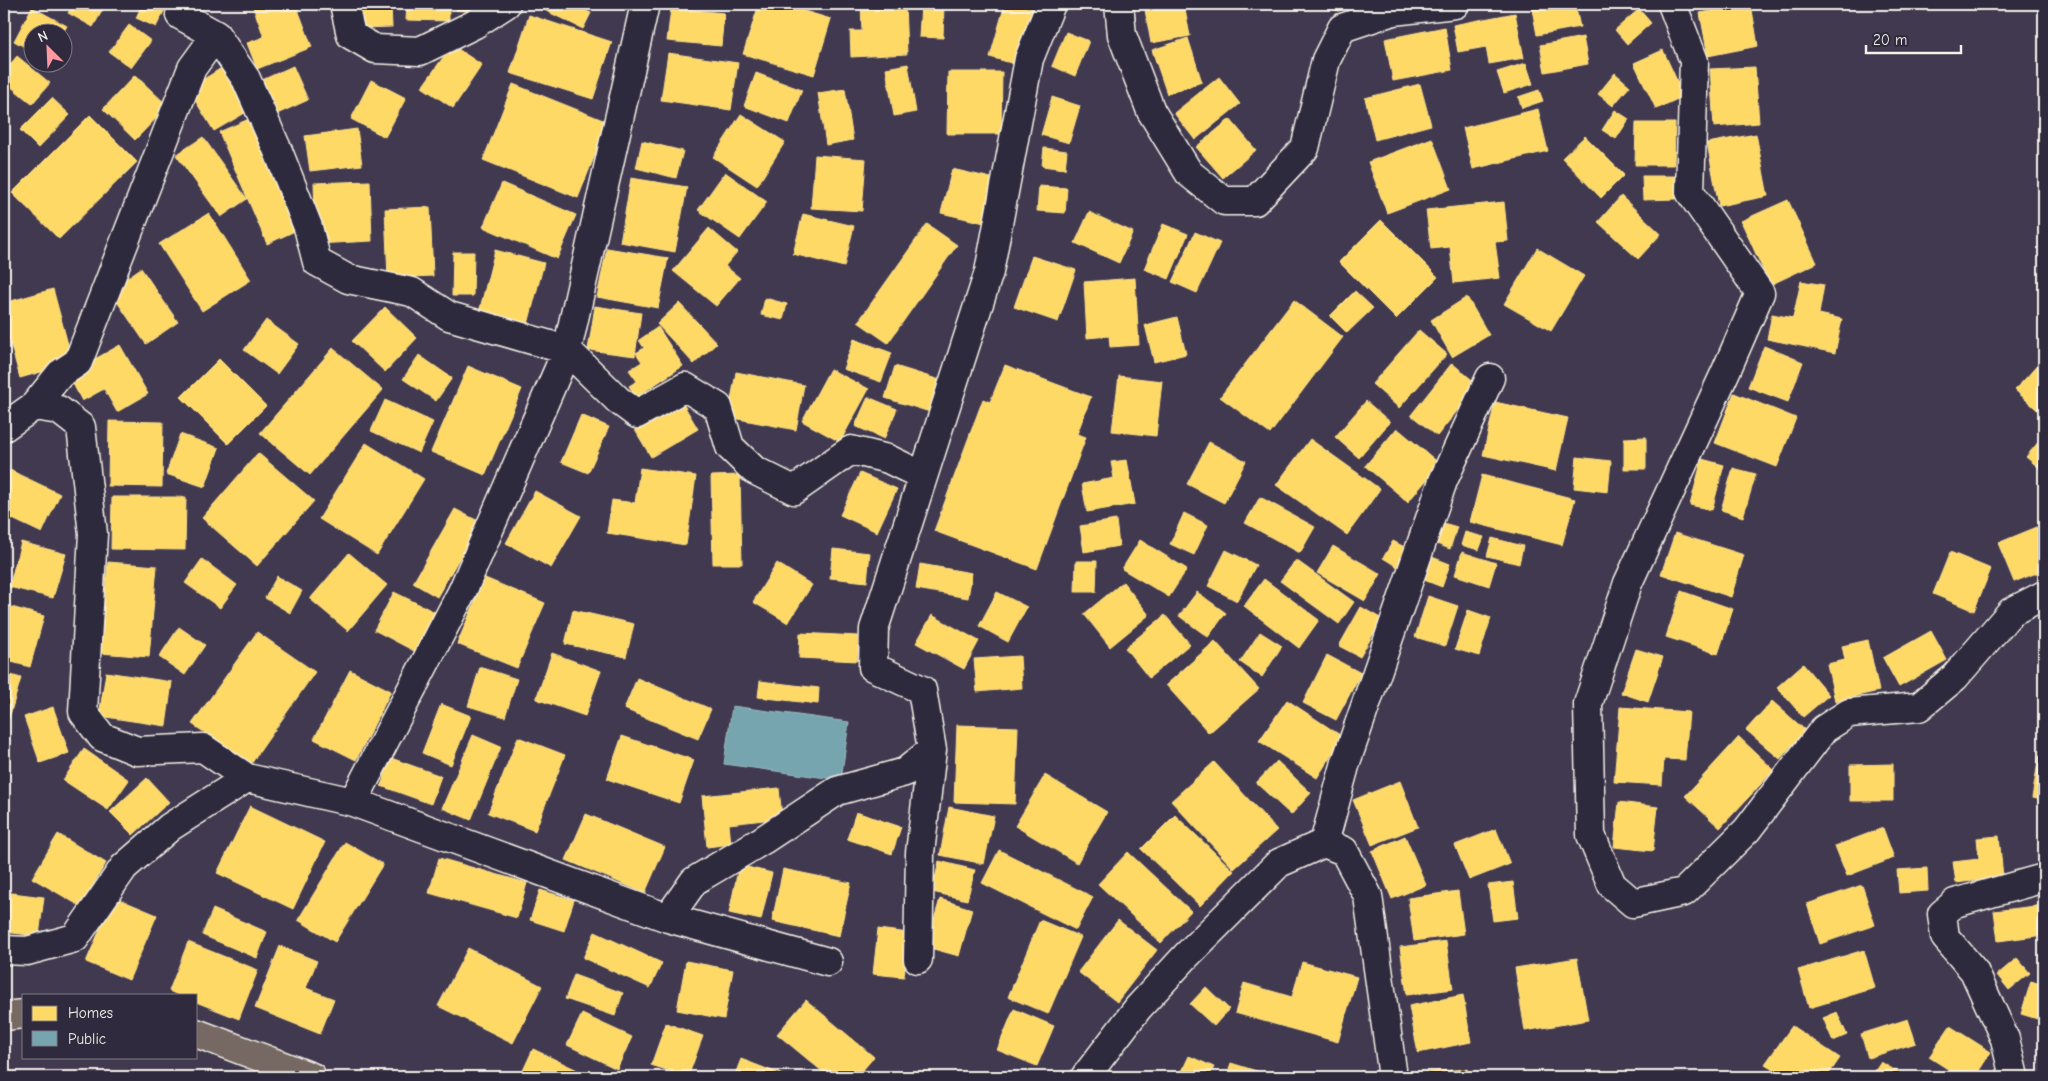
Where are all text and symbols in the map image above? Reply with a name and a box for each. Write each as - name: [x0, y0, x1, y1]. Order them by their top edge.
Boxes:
- north arrow: [22, 22, 72, 72]
- scale bar: [1866, 22, 1960, 54]
- text: N: [35, 27, 51, 46]
- text: 20 m: [1873, 31, 1907, 49]
- legend: [22, 994, 198, 1058]
- text: Homes: [68, 1004, 113, 1022]
- text: Public: [68, 1030, 106, 1048]

